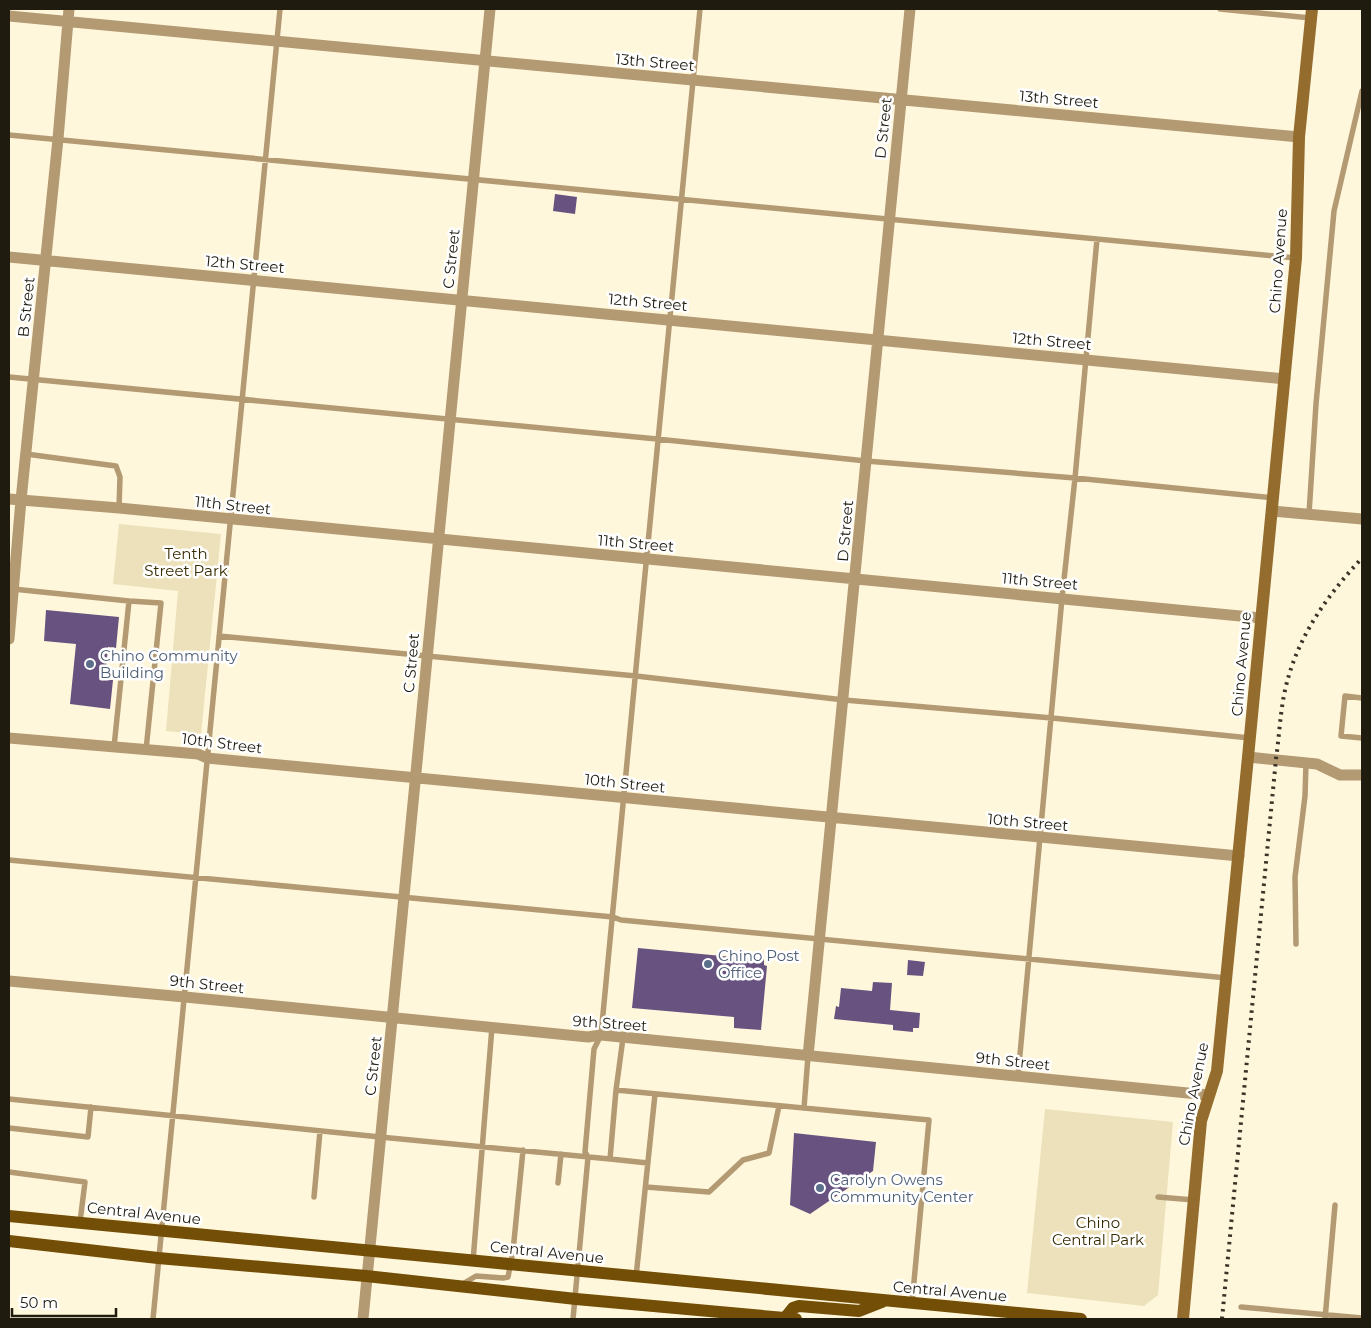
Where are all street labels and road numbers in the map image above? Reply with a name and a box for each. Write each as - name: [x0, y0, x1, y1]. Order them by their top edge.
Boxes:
- street label: 13th Street: [615, 49, 695, 75]
- street label: 13th Street: [1019, 86, 1099, 112]
- street label: D Street: [870, 96, 896, 160]
- street label: Chino Avenue: [1265, 208, 1291, 314]
- street label: C Street: [438, 228, 464, 290]
- street label: 12th Street: [205, 251, 285, 277]
- street label: B Street: [13, 276, 39, 338]
- street label: 12th Street: [608, 289, 688, 315]
- street label: 12th Street: [1012, 328, 1092, 354]
- street label: 11th Street: [194, 492, 272, 518]
- street label: D Street: [833, 499, 857, 563]
- street label: 11th Street: [597, 530, 675, 556]
- street label: 11th Street: [1001, 568, 1079, 594]
- street label: Chino Avenue: [1227, 611, 1255, 717]
- street label: C Street: [399, 632, 423, 694]
- street label: 10th Street: [181, 729, 263, 757]
- street label: 10th Street: [584, 769, 666, 797]
- street label: 10th Street: [987, 809, 1069, 835]
- street label: 9th Street: [169, 971, 245, 997]
- street label: 9th Street: [572, 1011, 648, 1035]
- street label: C Street: [360, 1035, 386, 1097]
- street label: Chino Avenue: [1174, 1041, 1212, 1147]
- street label: 9th Street: [975, 1048, 1051, 1074]
- street label: Central Avenue: [86, 1198, 202, 1228]
- street label: Central Avenue: [489, 1237, 605, 1267]
- street label: Central Avenue: [892, 1277, 1008, 1305]

